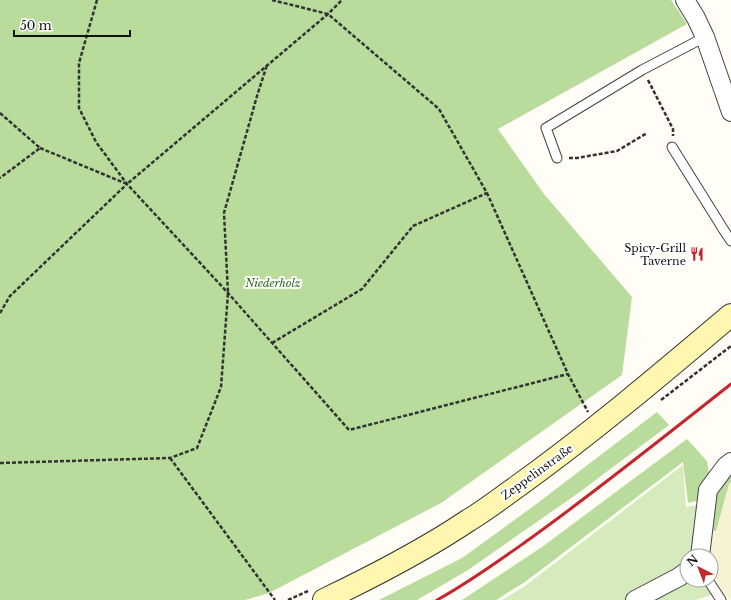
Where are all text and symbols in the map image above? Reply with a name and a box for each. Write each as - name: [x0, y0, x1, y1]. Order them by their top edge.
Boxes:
- scale bar: [14, 12, 130, 38]
- text: 50 m: [20, 18, 52, 33]
- place label: Spicy-Grill Taverne: [624, 241, 686, 268]
- restaurant icon: Spicy-Grill Taverne: [689, 246, 705, 262]
- park label: Niederholz: [244, 276, 301, 290]
- street label: Zeppelinstraße: [498, 441, 576, 503]
- north arrow: [679, 548, 719, 588]
- text: N: [684, 551, 701, 569]

